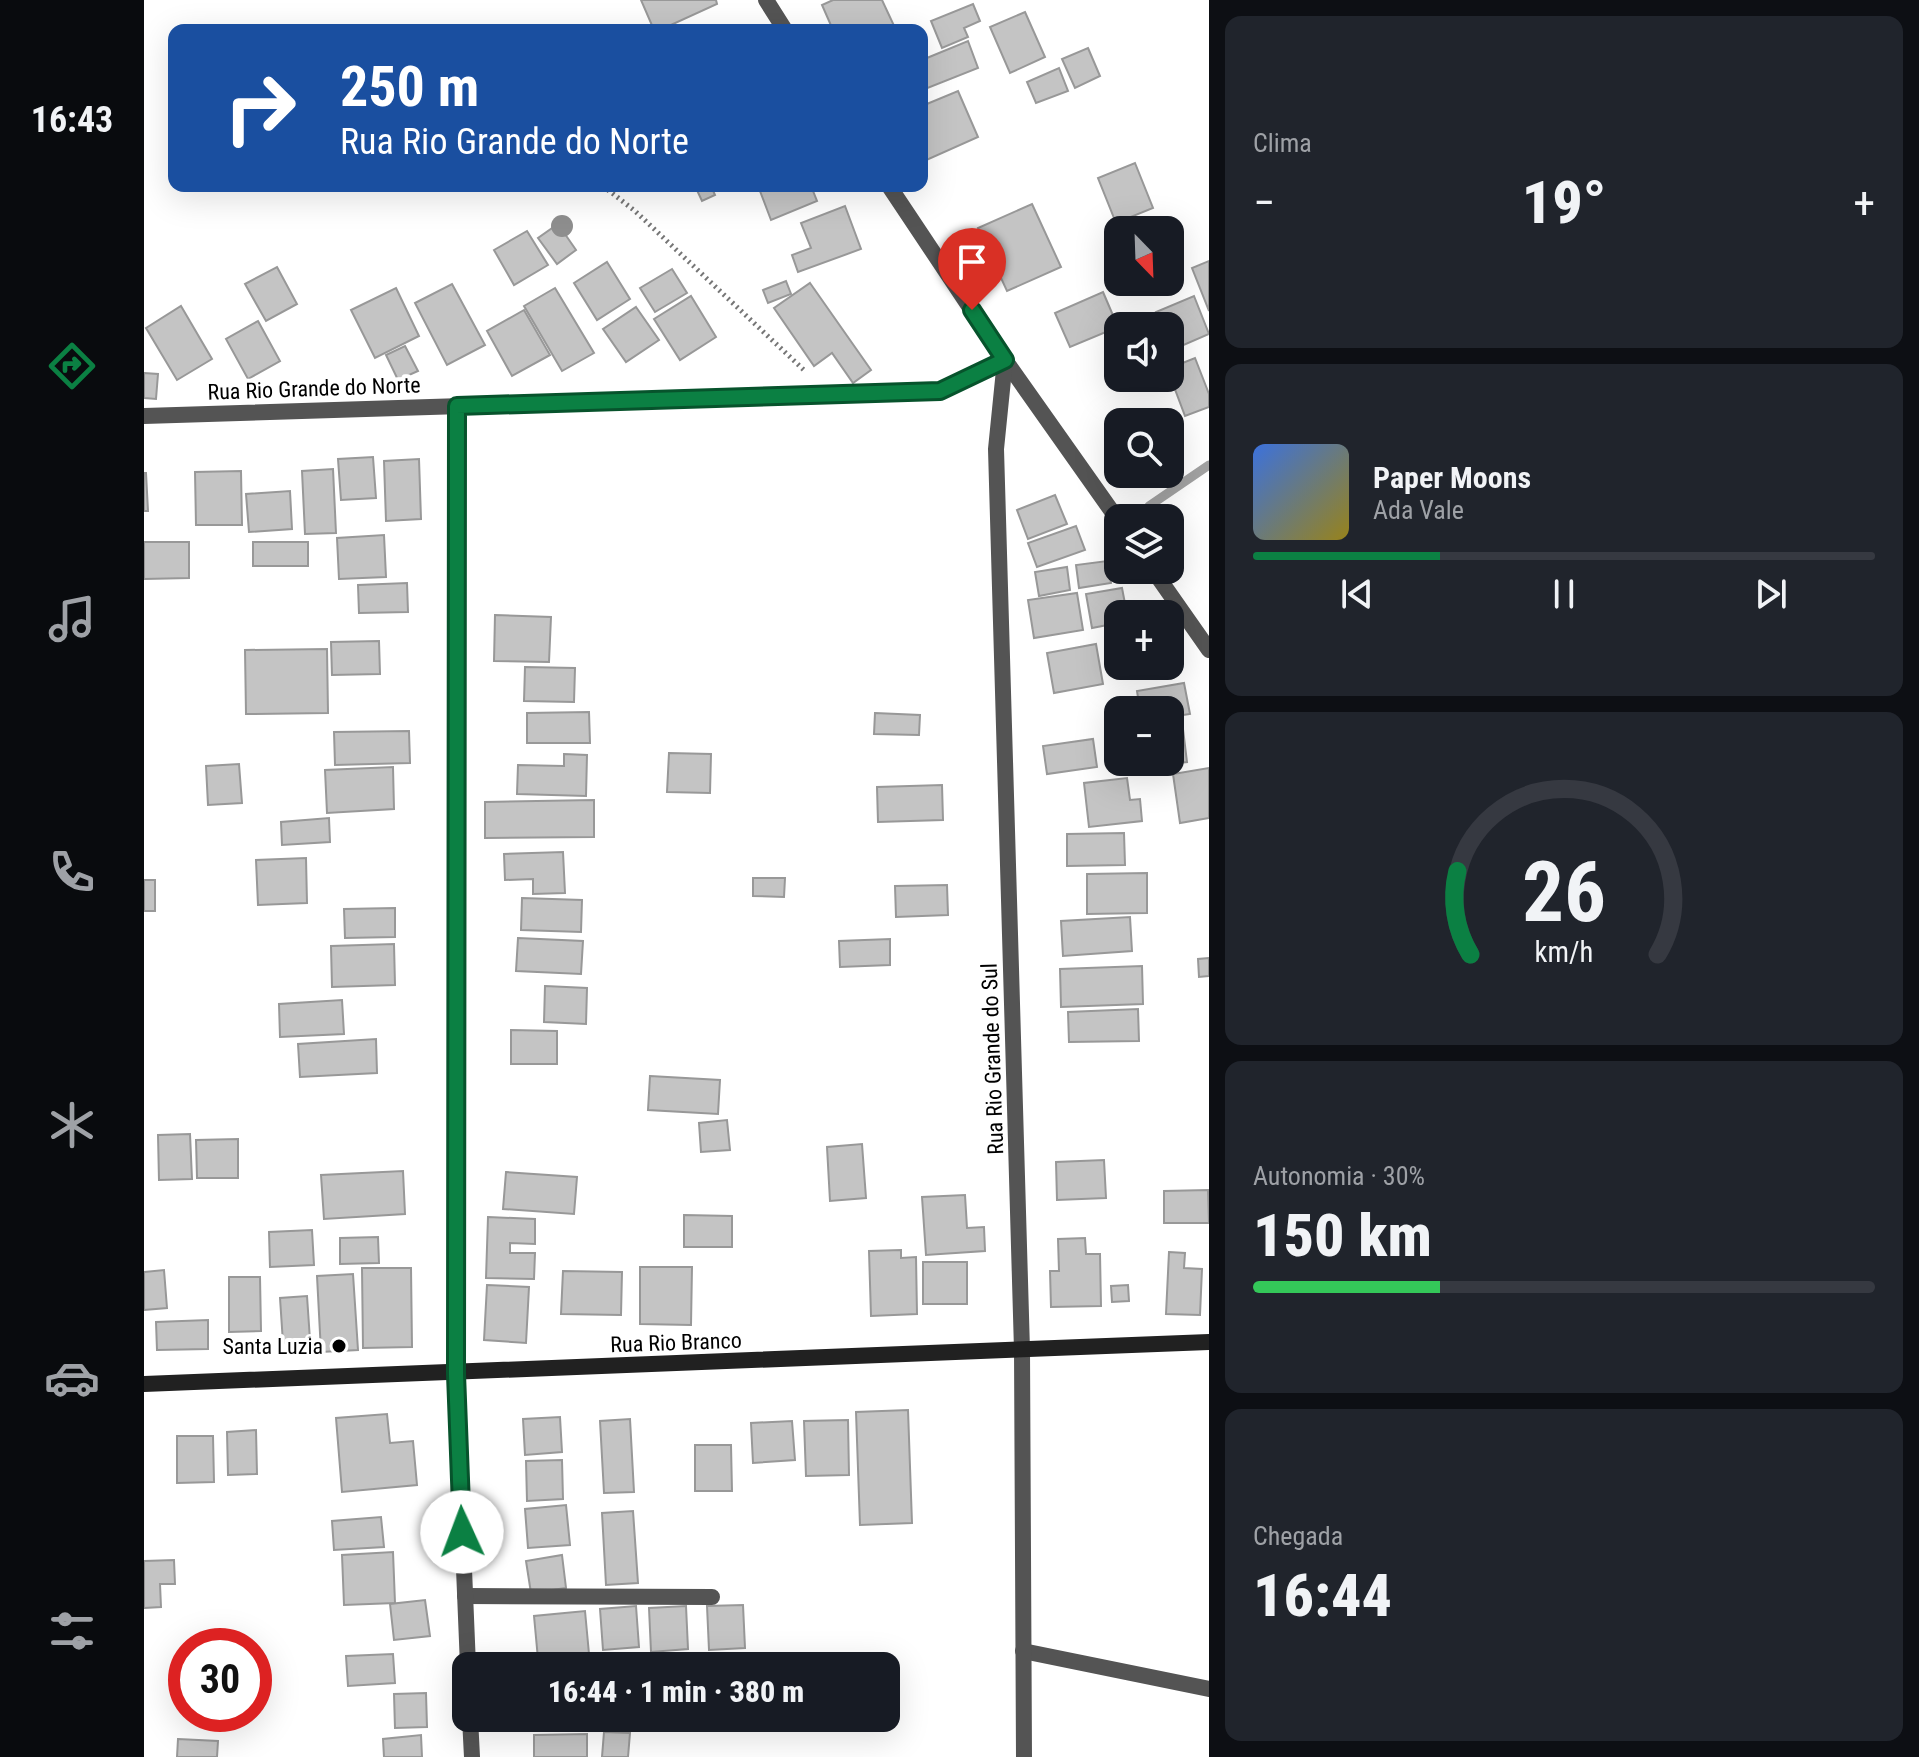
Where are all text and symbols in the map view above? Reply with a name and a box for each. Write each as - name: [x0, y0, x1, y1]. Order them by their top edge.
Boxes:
- text: 250 m: [340, 54, 479, 120]
- icon: right: [208, 56, 312, 160]
- text: 16:43: [31, 99, 113, 141]
- text: Rua Rio Grande do Norte: [340, 121, 689, 163]
- text: Clima: [1253, 128, 1312, 158]
- text: 19°: [1522, 167, 1606, 238]
- text: −: [1253, 177, 1275, 229]
- text: +: [1853, 177, 1875, 229]
- north arrow: [1104, 216, 1184, 296]
- map controls: [1104, 216, 1184, 776]
- pin: [938, 228, 1006, 310]
- icon: arrive: [950, 240, 994, 284]
- button: sound: [1104, 312, 1184, 392]
- icon: directions: [44, 338, 100, 394]
- street label: Rua Rio Grande do Norte: [207, 372, 421, 405]
- button: search: [1104, 408, 1184, 488]
- text: Paper Moons: [1373, 460, 1531, 495]
- text: Ada Vale: [1373, 495, 1464, 525]
- button: layers: [1104, 504, 1184, 584]
- icon: previous: [1335, 572, 1379, 616]
- icon: pause: [1542, 572, 1586, 616]
- icon: next: [1749, 572, 1793, 616]
- icon: music: [44, 591, 100, 647]
- button: +: [1104, 600, 1184, 680]
- button: −: [1104, 696, 1184, 776]
- text: 26: [1522, 843, 1606, 940]
- icon: phone: [44, 844, 100, 900]
- text: km/h: [1535, 935, 1593, 969]
- street label: Rua Rio Grande do Sul: [977, 963, 1008, 1155]
- icon: climate: [44, 1097, 100, 1153]
- text: Autonomia · 30%: [1253, 1161, 1425, 1191]
- text: 150 km: [1253, 1200, 1432, 1271]
- street label: Rua Rio Branco: [610, 1328, 742, 1357]
- place label: Santa Luzia: [222, 1334, 323, 1359]
- marker: Santa Luzia: [330, 1337, 348, 1355]
- icon: car: [44, 1350, 100, 1406]
- position arrow: [420, 1490, 504, 1574]
- text: Chegada: [1253, 1521, 1343, 1551]
- text: 16:44: [1253, 1560, 1392, 1631]
- icon: filters: [44, 1603, 100, 1659]
- speed limit sign: 30: [168, 1628, 272, 1732]
- text: 16:44 · 1 min · 380 m: [548, 1674, 804, 1709]

